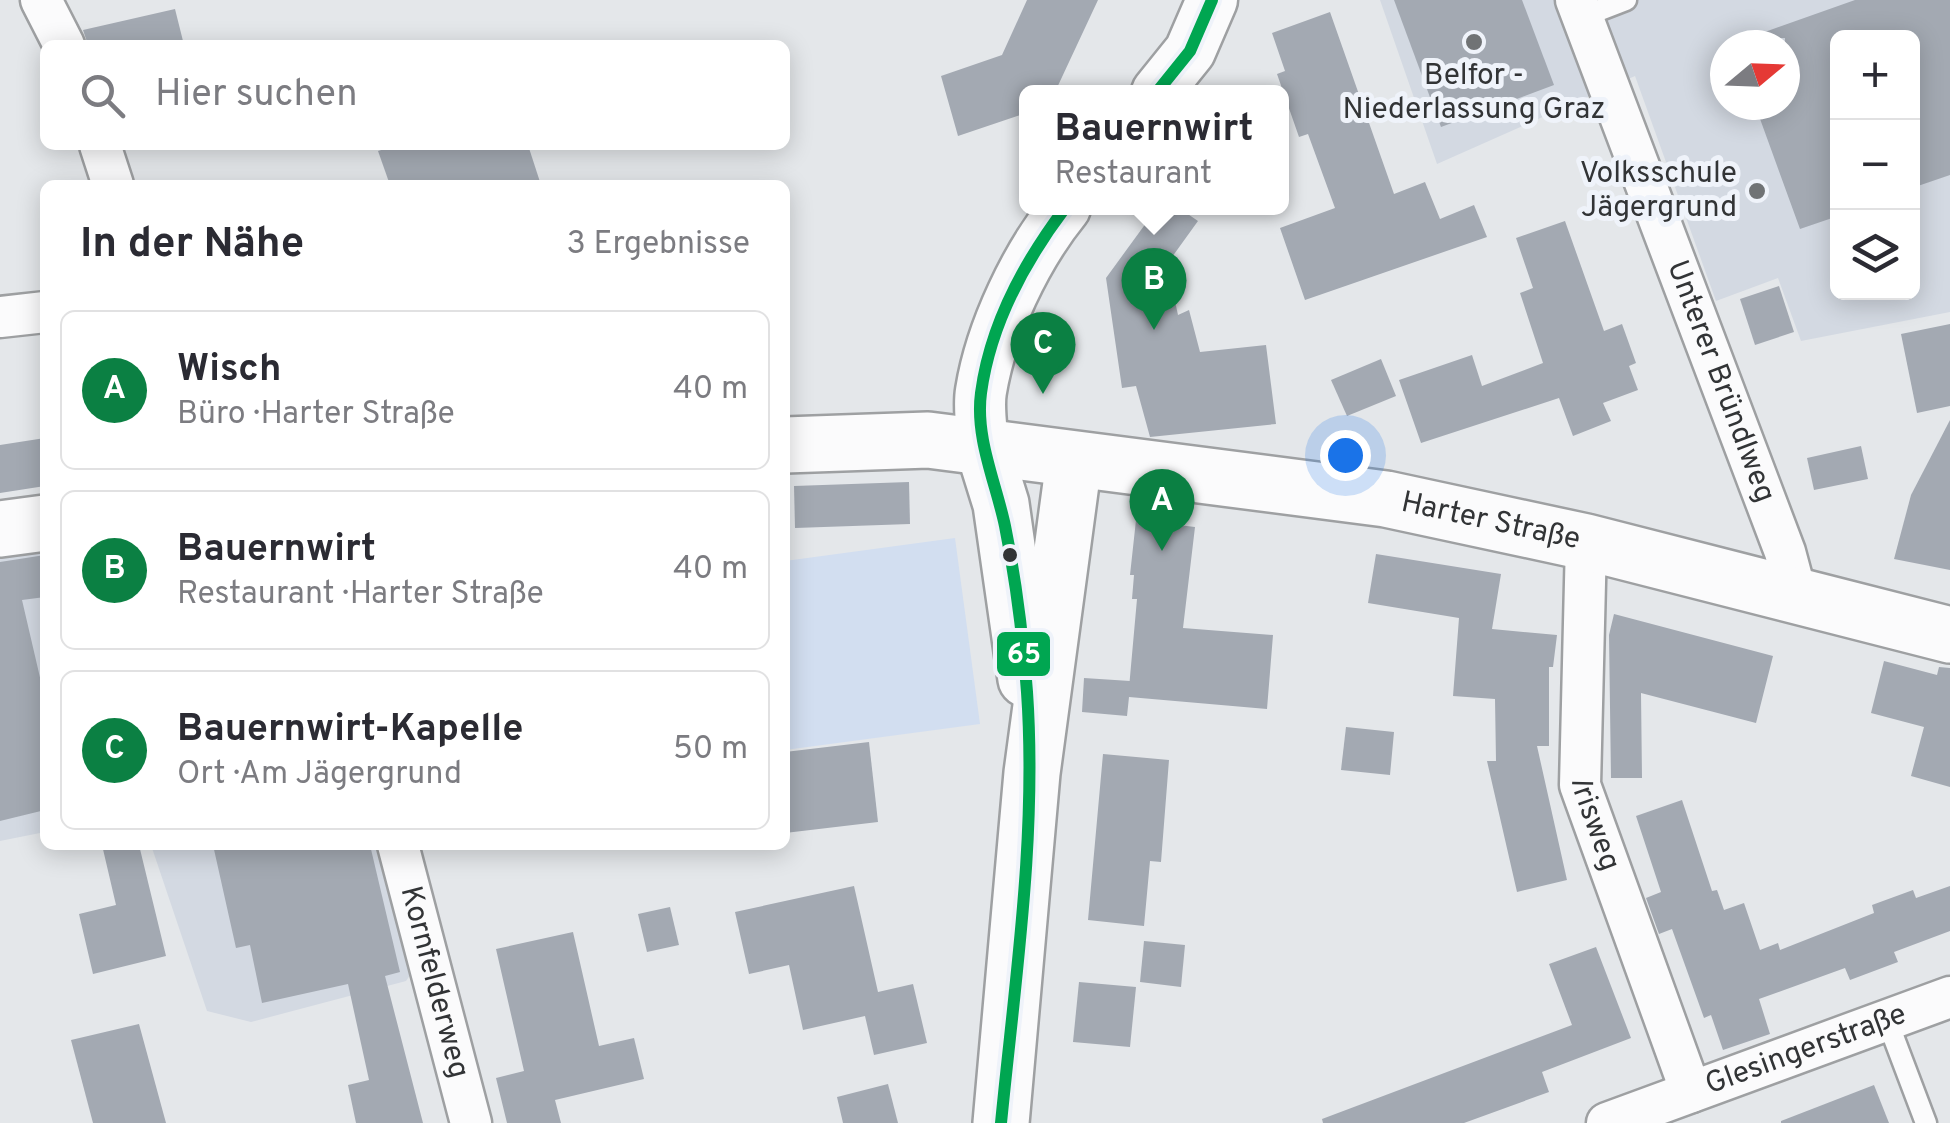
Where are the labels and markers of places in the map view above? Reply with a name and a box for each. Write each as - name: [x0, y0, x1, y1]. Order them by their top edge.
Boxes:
- marker: Belfor - Niederlassung Graz: [1463, 31, 1485, 53]
- place label: Belfor - Niederlassung Graz: [1343, 58, 1605, 129]
- place label: Volksschule Jägergrund: [1580, 156, 1737, 227]
- marker: Volksschule Jägergrund: [1746, 180, 1768, 202]
- pin: B: [1122, 248, 1186, 330]
- pin: C: [1010, 312, 1076, 394]
- pin: A: [1130, 468, 1194, 551]
- unlabelled marker: [1000, 545, 1020, 565]

